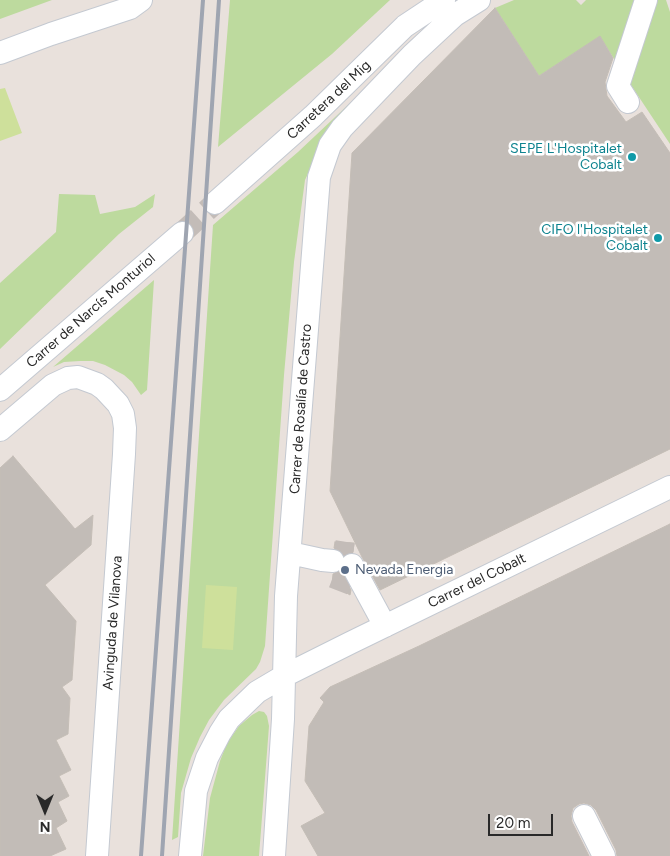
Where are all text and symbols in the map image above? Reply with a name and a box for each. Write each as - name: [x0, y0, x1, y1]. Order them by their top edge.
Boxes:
- street label: Carretera del Mig: [284, 57, 374, 143]
- place label: SEPE L'Hospitalet Cobalt: [510, 141, 622, 174]
- marker: SEPE L'Hospitalet Cobalt: [626, 151, 638, 163]
- place label: CIFO l'Hospitalet Cobalt: [541, 222, 648, 254]
- marker: CIFO l'Hospitalet Cobalt: [652, 232, 664, 244]
- street label: Carrer de Narcís Monturiol: [23, 250, 159, 372]
- street label: Carrer de Rosalía de Castro: [287, 323, 315, 495]
- street label: Carrer del Cobalt: [425, 550, 529, 612]
- street label: Avinguda de Vilanova: [100, 555, 126, 691]
- place label: Nevada Energia: [355, 562, 453, 578]
- marker: Nevada Energia: [339, 564, 351, 576]
- north arrow: [20, 786, 70, 836]
- scale bar: [490, 804, 555, 836]
- text: 20 m: [496, 814, 530, 832]
- text: N: [40, 818, 50, 835]

